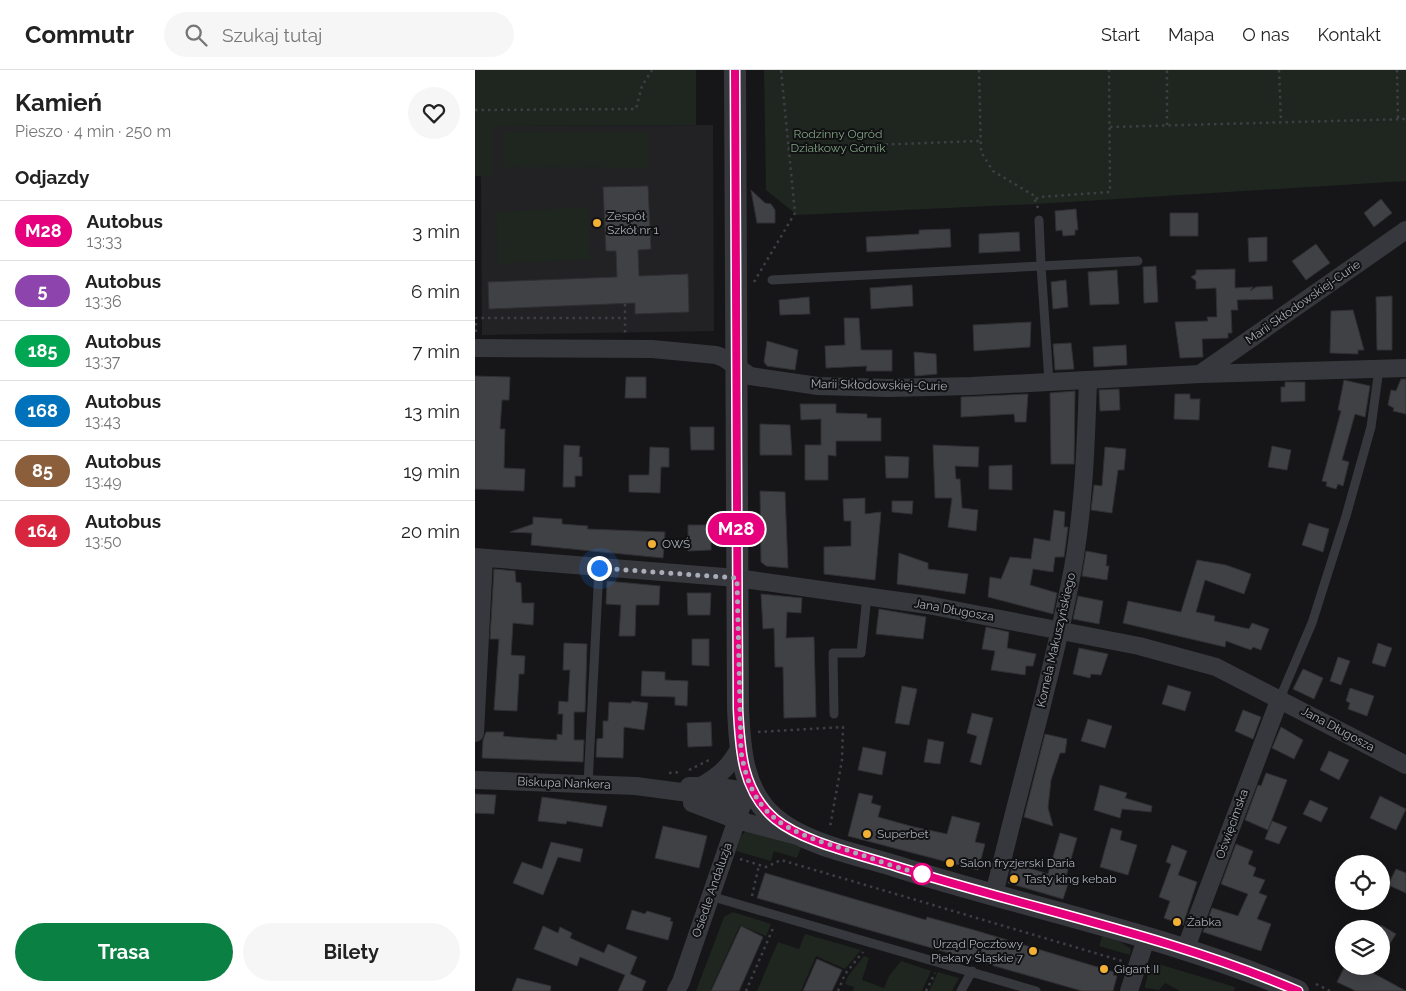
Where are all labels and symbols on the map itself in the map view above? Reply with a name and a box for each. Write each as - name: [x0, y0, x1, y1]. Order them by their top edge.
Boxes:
- park label: Rodzinny Ogród Działkowy Górnik: [790, 127, 886, 155]
- place label: Zespół Szkół nr 1: [607, 209, 659, 237]
- marker: Zespół Szkół nr 1: [591, 217, 603, 229]
- street label: Marii Skłodowskiej-Curie: [1243, 257, 1363, 347]
- street label: Marii Skłodowskiej-Curie: [811, 377, 947, 393]
- line badge: M28: [707, 513, 765, 545]
- place label: OWŚ: [662, 537, 690, 551]
- marker: OWŚ: [646, 538, 658, 550]
- your location: [587, 556, 612, 581]
- street label: Kornela Makuszyńskiego: [1034, 571, 1078, 709]
- street label: Jana Długosza: [913, 596, 995, 624]
- street label: Jana Długosza: [1299, 704, 1377, 754]
- street label: Biskupa Nankera: [517, 774, 611, 792]
- street label: Oświęcimska: [1213, 787, 1251, 861]
- place label: Superbet: [877, 827, 928, 841]
- marker: Superbet: [861, 828, 873, 840]
- street label: Osiedle Andaluzja: [689, 841, 735, 939]
- place label: Salon fryzjerski Daria: [960, 856, 1075, 870]
- marker: Salon fryzjerski Daria: [944, 857, 956, 869]
- unlabelled marker: [911, 863, 933, 885]
- place label: Tasty king kebab: [1024, 872, 1117, 886]
- marker: Tasty king kebab: [1008, 873, 1020, 885]
- place label: Żabka: [1187, 915, 1221, 929]
- marker: Żabka: [1171, 916, 1183, 928]
- place label: Urząd Pocztowy Piekary Śląskie 7: [931, 937, 1024, 965]
- marker: Urząd Pocztowy Piekary Śląskie 7: [1027, 945, 1039, 957]
- place label: Gigant II: [1114, 962, 1159, 976]
- marker: Gigant II: [1098, 963, 1110, 975]

